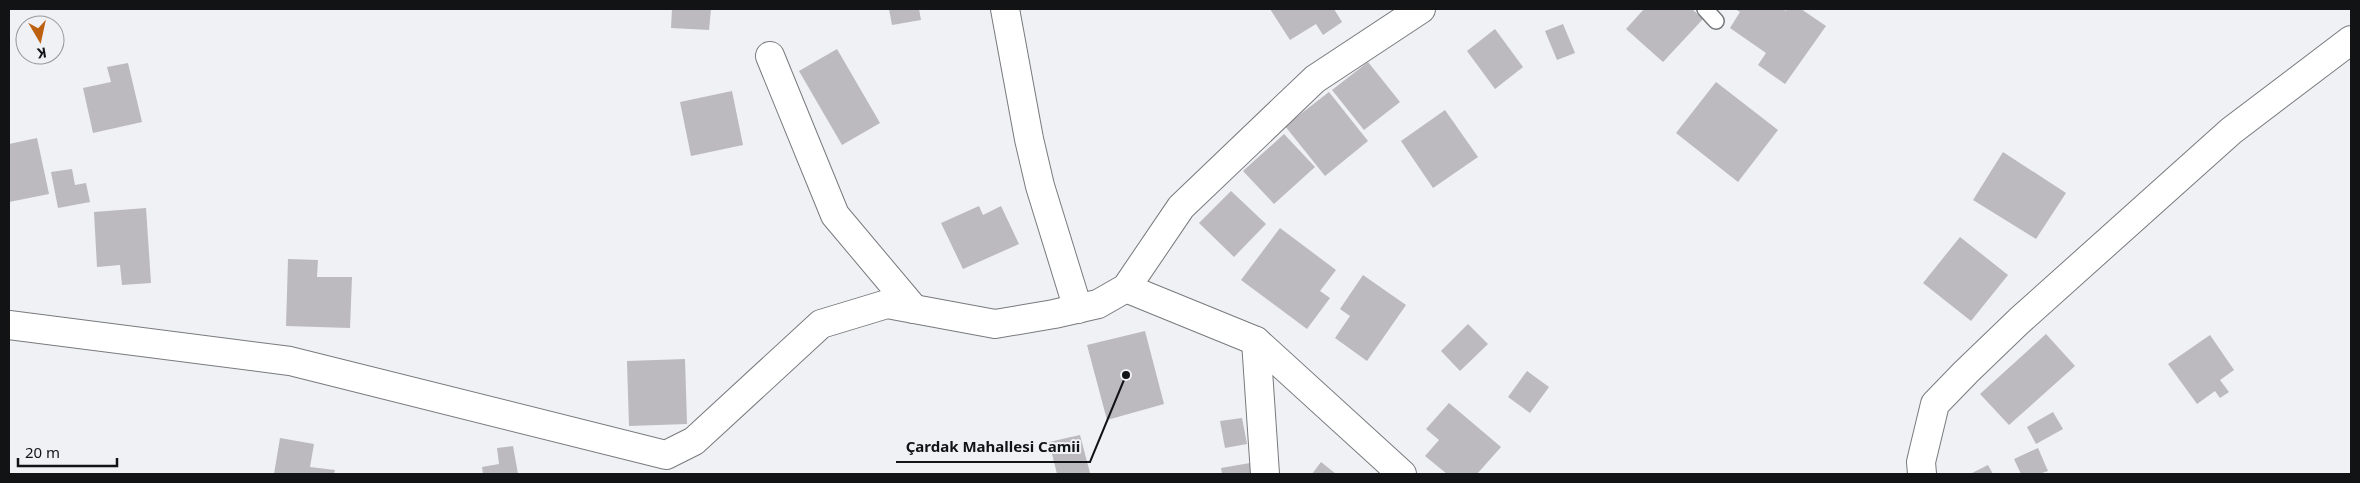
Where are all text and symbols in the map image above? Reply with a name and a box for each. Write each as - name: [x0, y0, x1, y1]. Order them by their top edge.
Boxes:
- north arrow: [15, 15, 65, 65]
- text: K: [35, 43, 48, 64]
- callout: Çardak Mahallesi Camii: [896, 432, 1090, 462]
- scale bar: [18, 436, 116, 468]
- text: Çardak Mahallesi Camii: [906, 436, 1080, 456]
- text: 20 m: [25, 442, 60, 462]

